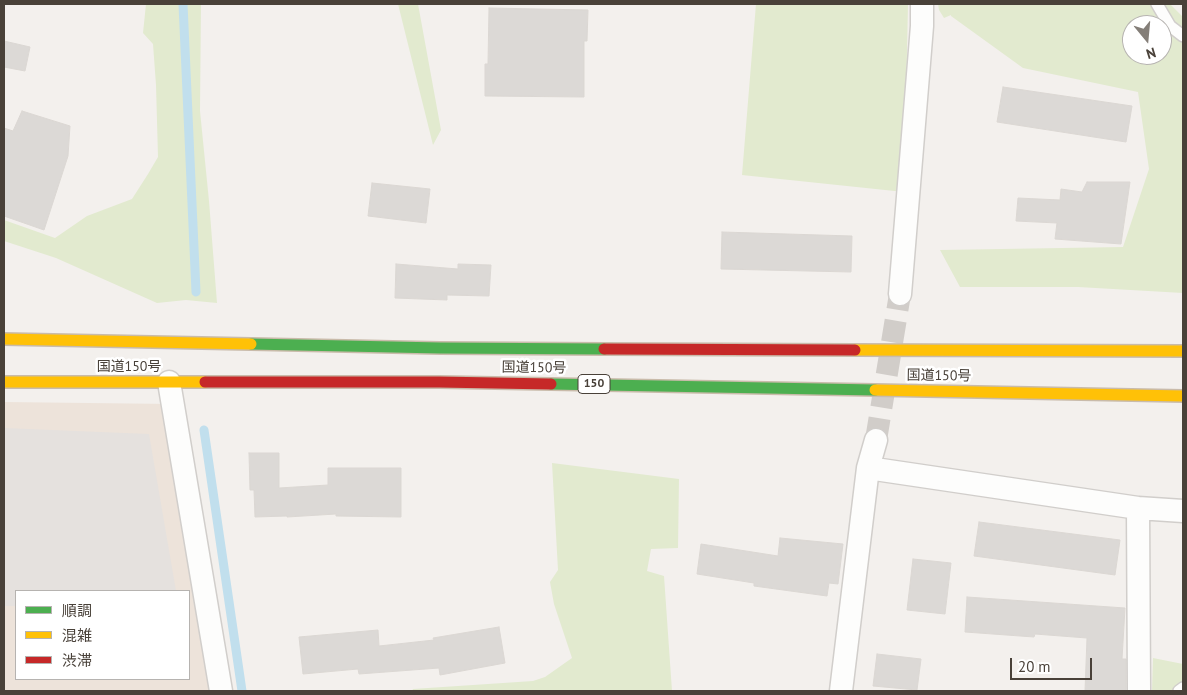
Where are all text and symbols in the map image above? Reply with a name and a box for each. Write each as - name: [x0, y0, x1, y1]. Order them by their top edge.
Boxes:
- north arrow: [1122, 15, 1172, 65]
- text: N: [1144, 43, 1158, 63]
- street label: 国道150号: [97, 359, 161, 375]
- street label: 国道150号: [501, 359, 567, 377]
- street label: 国道150号: [906, 367, 972, 385]
- road number: 150: [578, 374, 610, 394]
- legend: [15, 590, 190, 680]
- text: 順調: [62, 601, 92, 620]
- text: 混雑: [62, 626, 92, 645]
- scale bar: [1012, 648, 1094, 680]
- text: 渋滞: [62, 651, 92, 670]
- text: 20 m: [1018, 657, 1051, 676]

